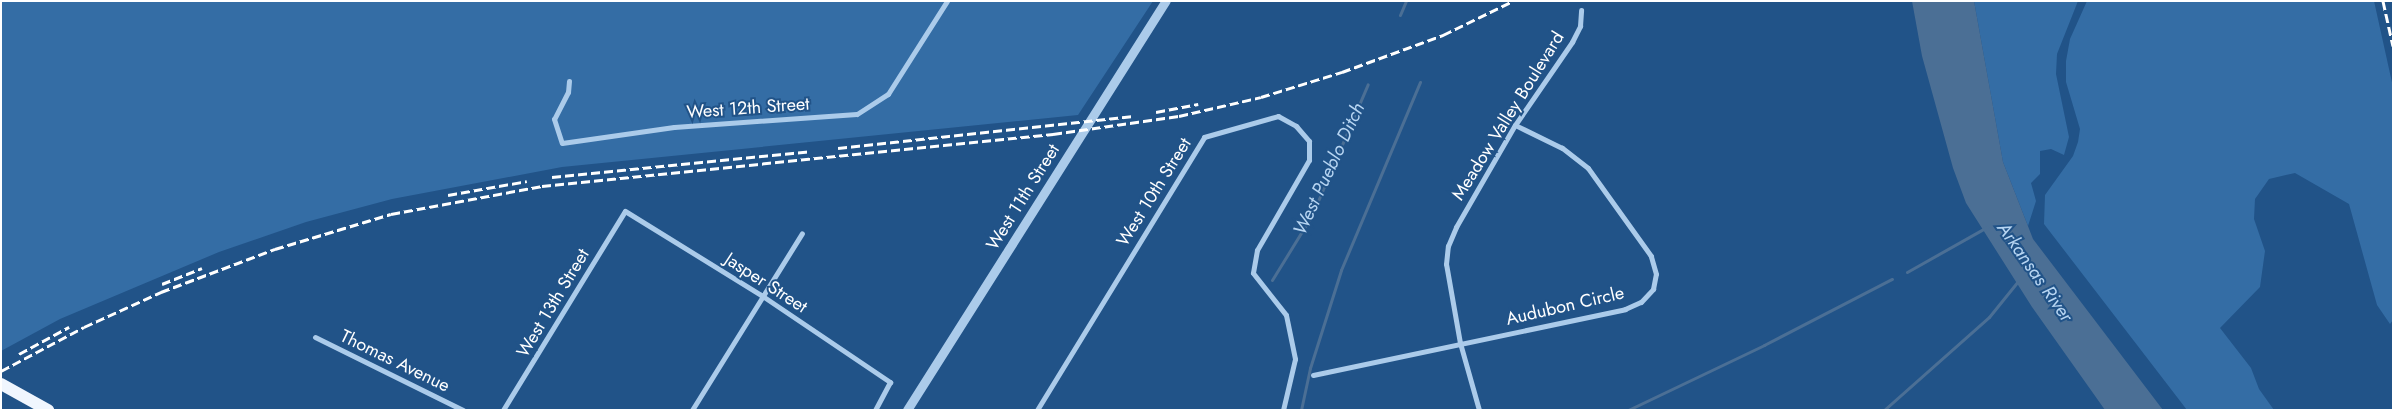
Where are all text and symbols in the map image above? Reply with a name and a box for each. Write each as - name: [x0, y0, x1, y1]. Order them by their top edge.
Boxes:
- street label: Meadow Valley Boulevard: [1447, 28, 1569, 204]
- street label: West 12th Street: [686, 93, 810, 123]
- water label: West Pueblo Ditch: [1288, 99, 1370, 239]
- street label: West 10th Street: [1112, 134, 1196, 250]
- street label: West 11th Street: [982, 140, 1064, 254]
- water label: Arkansas River: [1992, 218, 2078, 326]
- street label: West 13th Street: [512, 245, 594, 361]
- street label: Jasper Street: [721, 248, 811, 318]
- street label: Audubon Circle: [1504, 282, 1626, 330]
- street label: Thomas Avenue: [337, 325, 453, 397]

